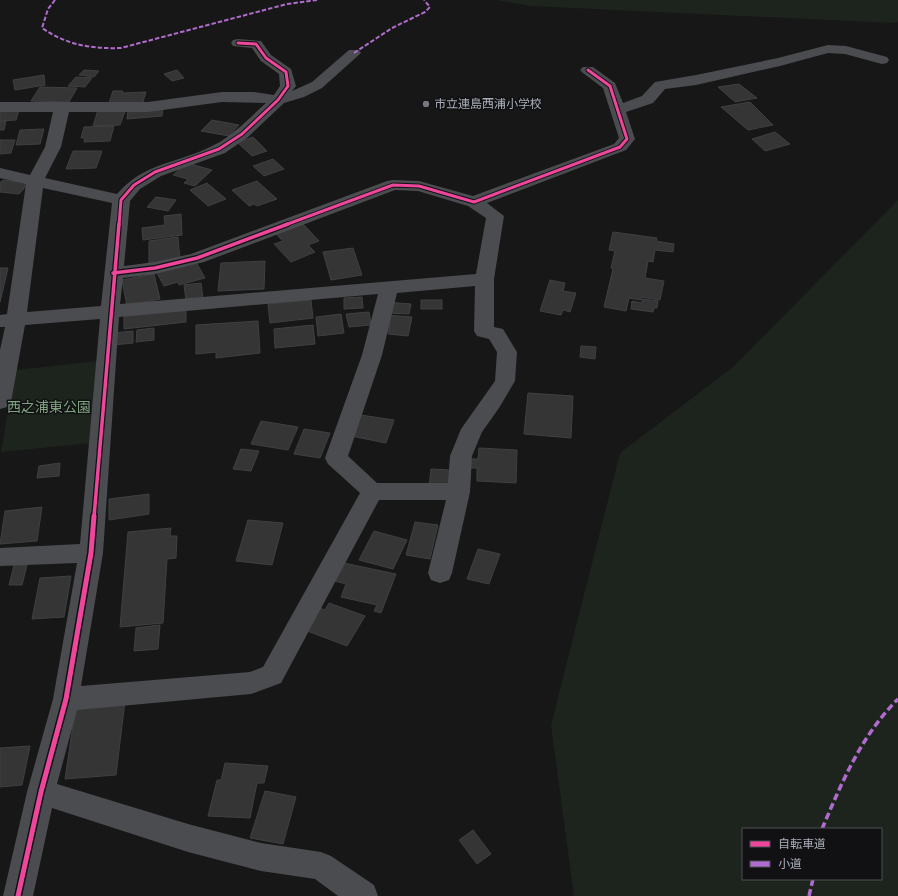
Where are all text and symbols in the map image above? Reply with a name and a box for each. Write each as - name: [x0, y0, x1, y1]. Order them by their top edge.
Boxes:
- place label: 市立連島西浦小学校: [434, 95, 542, 112]
- marker: 市立連島西浦小学校: [421, 99, 431, 109]
- park label: 西之浦東公園: [7, 397, 91, 416]
- legend: [742, 828, 882, 880]
- text: 自転車道: [778, 835, 826, 852]
- text: 小道: [778, 855, 802, 872]

